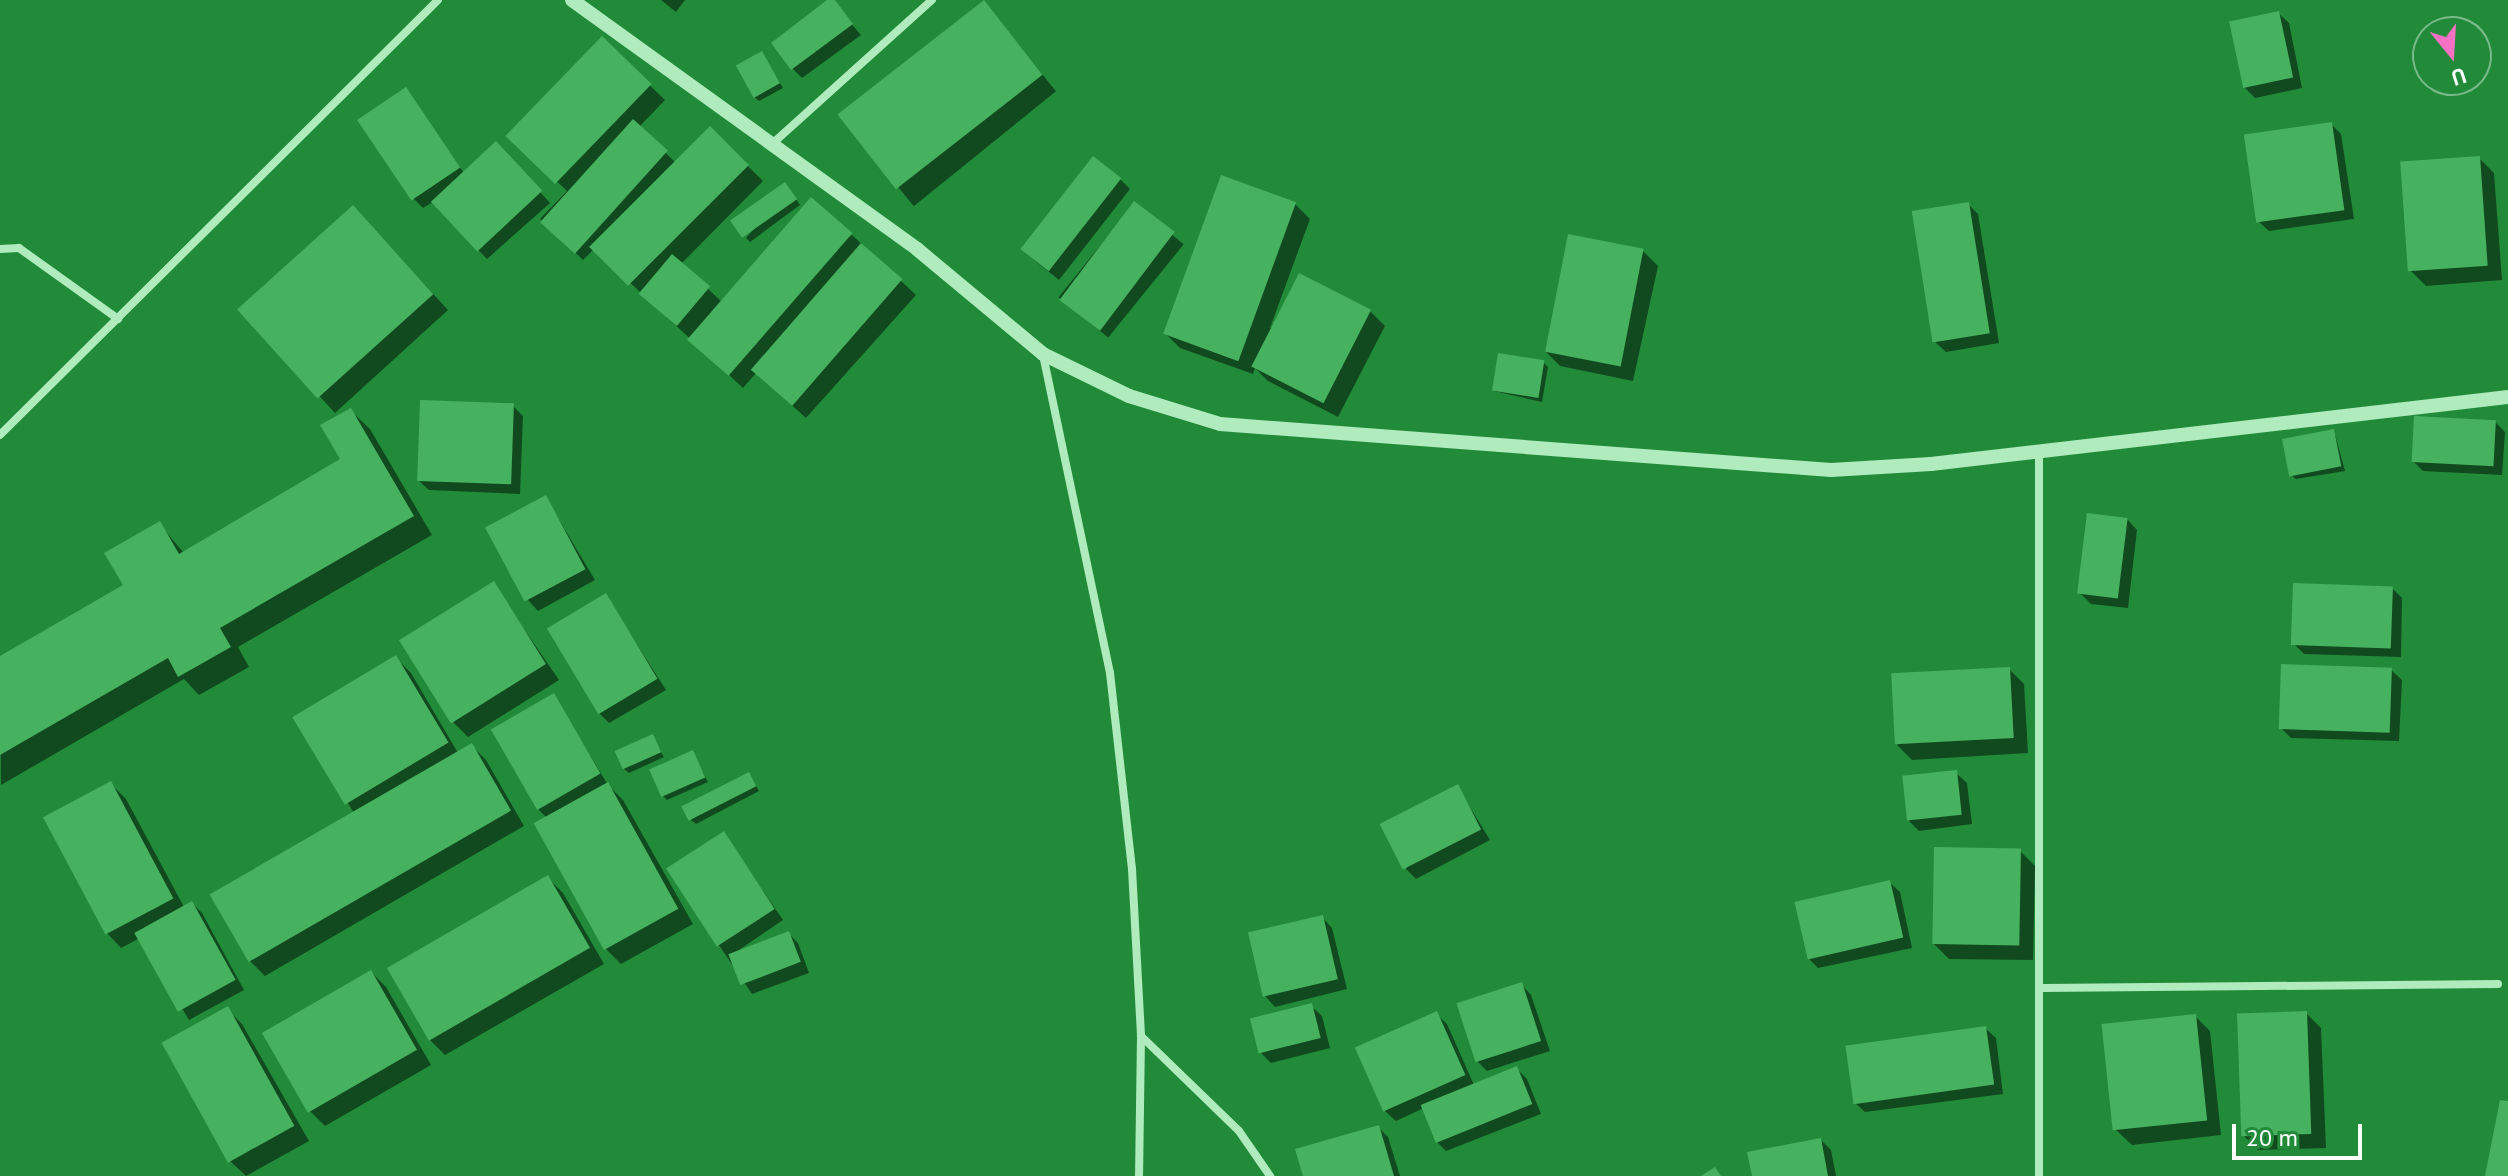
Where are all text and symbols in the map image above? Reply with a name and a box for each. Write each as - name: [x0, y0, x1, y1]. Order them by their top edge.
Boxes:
- north arrow: [2412, 16, 2492, 96]
- text: U: [2448, 61, 2470, 92]
- scale bar: [2236, 1108, 2366, 1158]
- text: 20 m: [2246, 1122, 2298, 1153]

